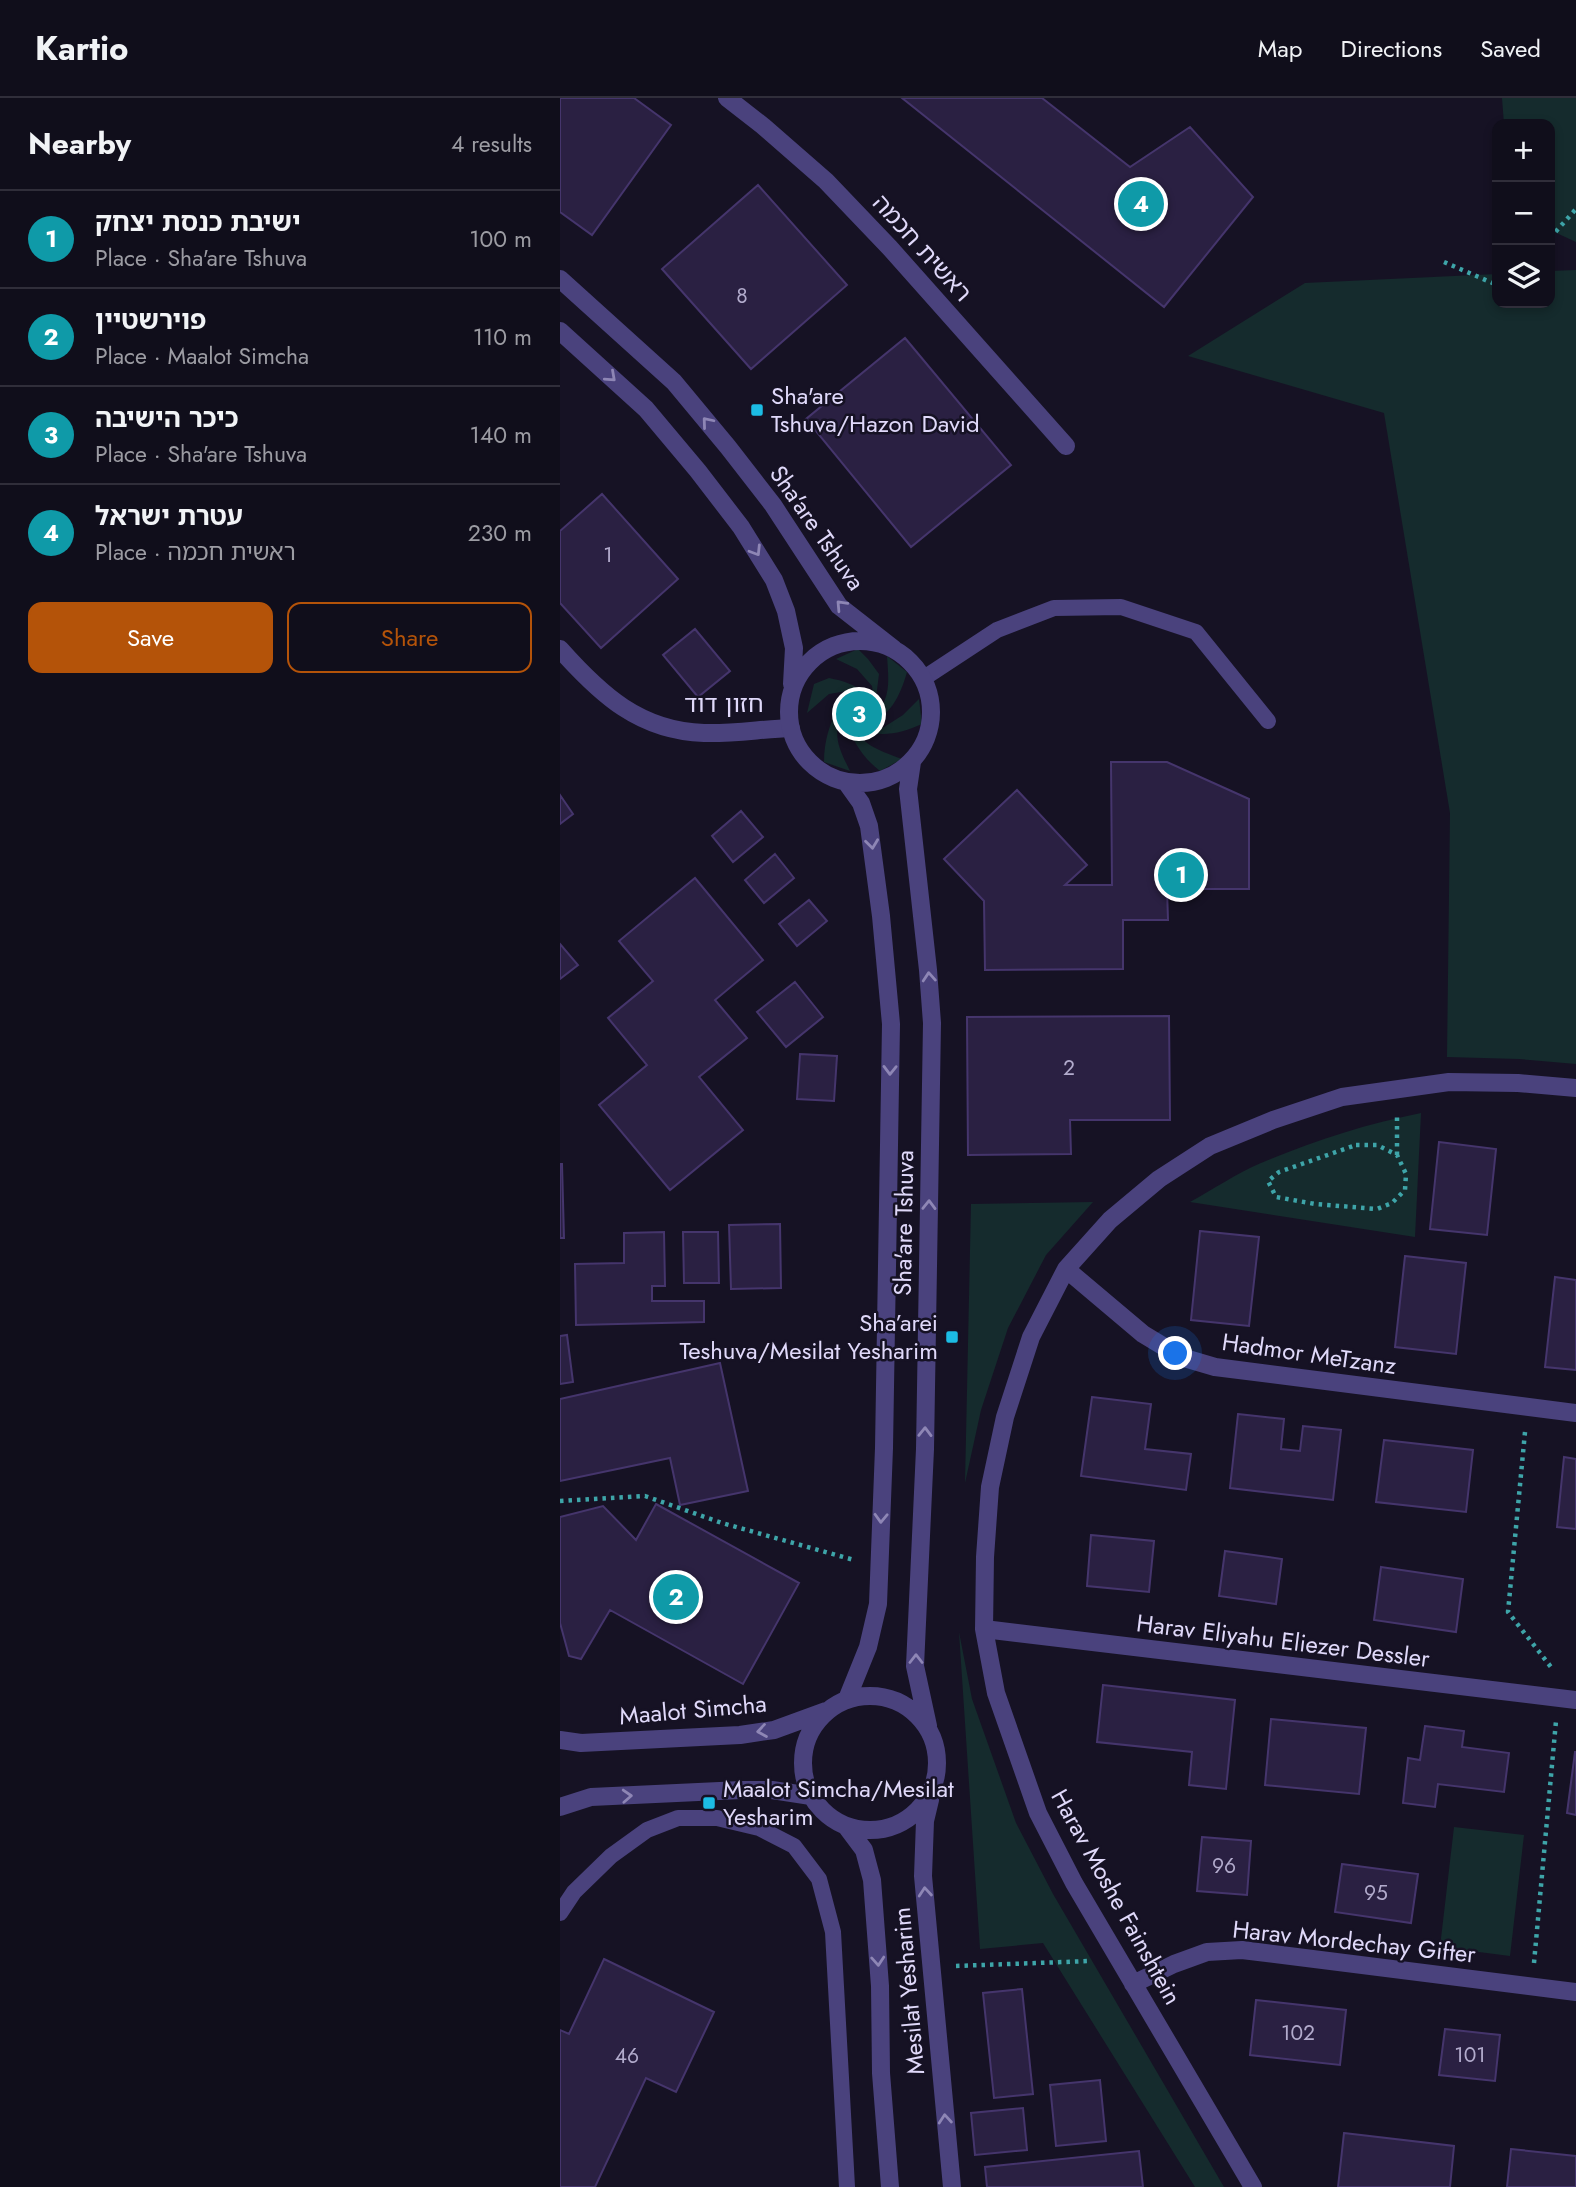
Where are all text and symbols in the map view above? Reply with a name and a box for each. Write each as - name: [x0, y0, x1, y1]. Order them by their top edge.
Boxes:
- text: Kartio: [35, 25, 129, 72]
- text: Map: [1258, 31, 1303, 66]
- text: Directions: [1341, 31, 1442, 66]
- text: Saved: [1480, 31, 1541, 66]
- map controls: [1492, 119, 1555, 308]
- button: +: [1492, 119, 1555, 182]
- text: Nearby: [28, 122, 131, 165]
- text: 4 results: [451, 127, 532, 161]
- pin: 4: [1118, 178, 1164, 230]
- button: −: [1492, 182, 1555, 245]
- street label: ראשית חכמה: [865, 186, 980, 309]
- text: ישיבת כנסת יצחק: [95, 203, 301, 241]
- text: 1: [45, 222, 57, 256]
- text: 100 m: [469, 222, 532, 256]
- text: Place · Sha'are Tshuva: [95, 241, 307, 275]
- button: layers: [1492, 245, 1555, 308]
- house number: 8: [736, 281, 748, 311]
- text: פוירשטיין: [95, 301, 206, 339]
- text: 2: [43, 320, 59, 354]
- text: 110 m: [473, 320, 532, 354]
- text: Place · Maalot Simcha: [95, 339, 309, 373]
- one-way arrow: [603, 369, 616, 381]
- place label: Sha'are Tshuva/Hazon David: [771, 378, 980, 441]
- text: כיכר הישיבה: [95, 399, 238, 437]
- marker: Sha'are Tshuva/Hazon David: [749, 402, 765, 418]
- one-way arrow: [703, 417, 716, 430]
- text: 3: [44, 418, 58, 452]
- text: 140 m: [470, 418, 532, 452]
- text: Place · Sha'are Tshuva: [95, 437, 307, 471]
- street label: Sha'are Tshuva: [761, 458, 874, 597]
- text: עטרת ישראל: [95, 497, 243, 535]
- text: 4: [43, 516, 59, 550]
- text: 230 m: [468, 516, 532, 550]
- text: Place · ראשית חכמה: [95, 535, 296, 569]
- house number: 1: [603, 540, 613, 570]
- one-way arrow: [748, 543, 761, 556]
- one-way arrow: [837, 601, 849, 614]
- button: Save: [28, 602, 273, 673]
- button: Share: [287, 602, 532, 673]
- street label: חזון דוד: [684, 686, 764, 721]
- pin: 3: [836, 688, 882, 740]
- one-way arrow: [864, 838, 879, 849]
- pin: 1: [1158, 849, 1204, 901]
- one-way arrow: [922, 972, 937, 983]
- house number: 2: [1063, 1053, 1075, 1083]
- one-way arrow: [882, 1065, 898, 1076]
- street label: Sha'are Tshuva: [885, 1150, 922, 1296]
- one-way arrow: [921, 1199, 937, 1210]
- place label: Sha’arei Teshuva/Mesilat Yesharim: [679, 1305, 938, 1368]
- street label: Hadmor MeTzanz: [1220, 1324, 1399, 1383]
- marker: Sha’arei Teshuva/Mesilat Yesharim: [944, 1329, 960, 1345]
- your location: [1158, 1336, 1192, 1370]
- one-way arrow: [918, 1427, 933, 1438]
- one-way arrow: [874, 1513, 889, 1524]
- pin: 2: [653, 1571, 699, 1623]
- street label: Harav Eliyahu Eliezer Dessler: [1134, 1605, 1432, 1676]
- one-way arrow: [909, 1654, 924, 1665]
- street label: Maalot Simcha: [618, 1686, 768, 1733]
- one-way arrow: [756, 1723, 767, 1738]
- place label: Maalot Simcha/Mesilat Yesharim: [723, 1771, 954, 1834]
- street label: Harav Moshe Fainshtein: [1043, 1783, 1190, 2011]
- one-way arrow: [622, 1788, 633, 1803]
- marker: Maalot Simcha/Mesilat Yesharim: [701, 1795, 717, 1811]
- house number: 96: [1212, 1851, 1236, 1881]
- house number: 95: [1364, 1878, 1388, 1908]
- one-way arrow: [918, 1887, 933, 1898]
- street label: Mesilat Yesharim: [884, 1906, 933, 2076]
- street label: Harav Mordechay Gifter: [1231, 1911, 1478, 1972]
- one-way arrow: [870, 1955, 885, 1966]
- house number: 102: [1281, 2018, 1315, 2048]
- house number: 101: [1454, 2040, 1486, 2070]
- house number: 46: [615, 2041, 639, 2071]
- one-way arrow: [938, 2113, 953, 2124]

